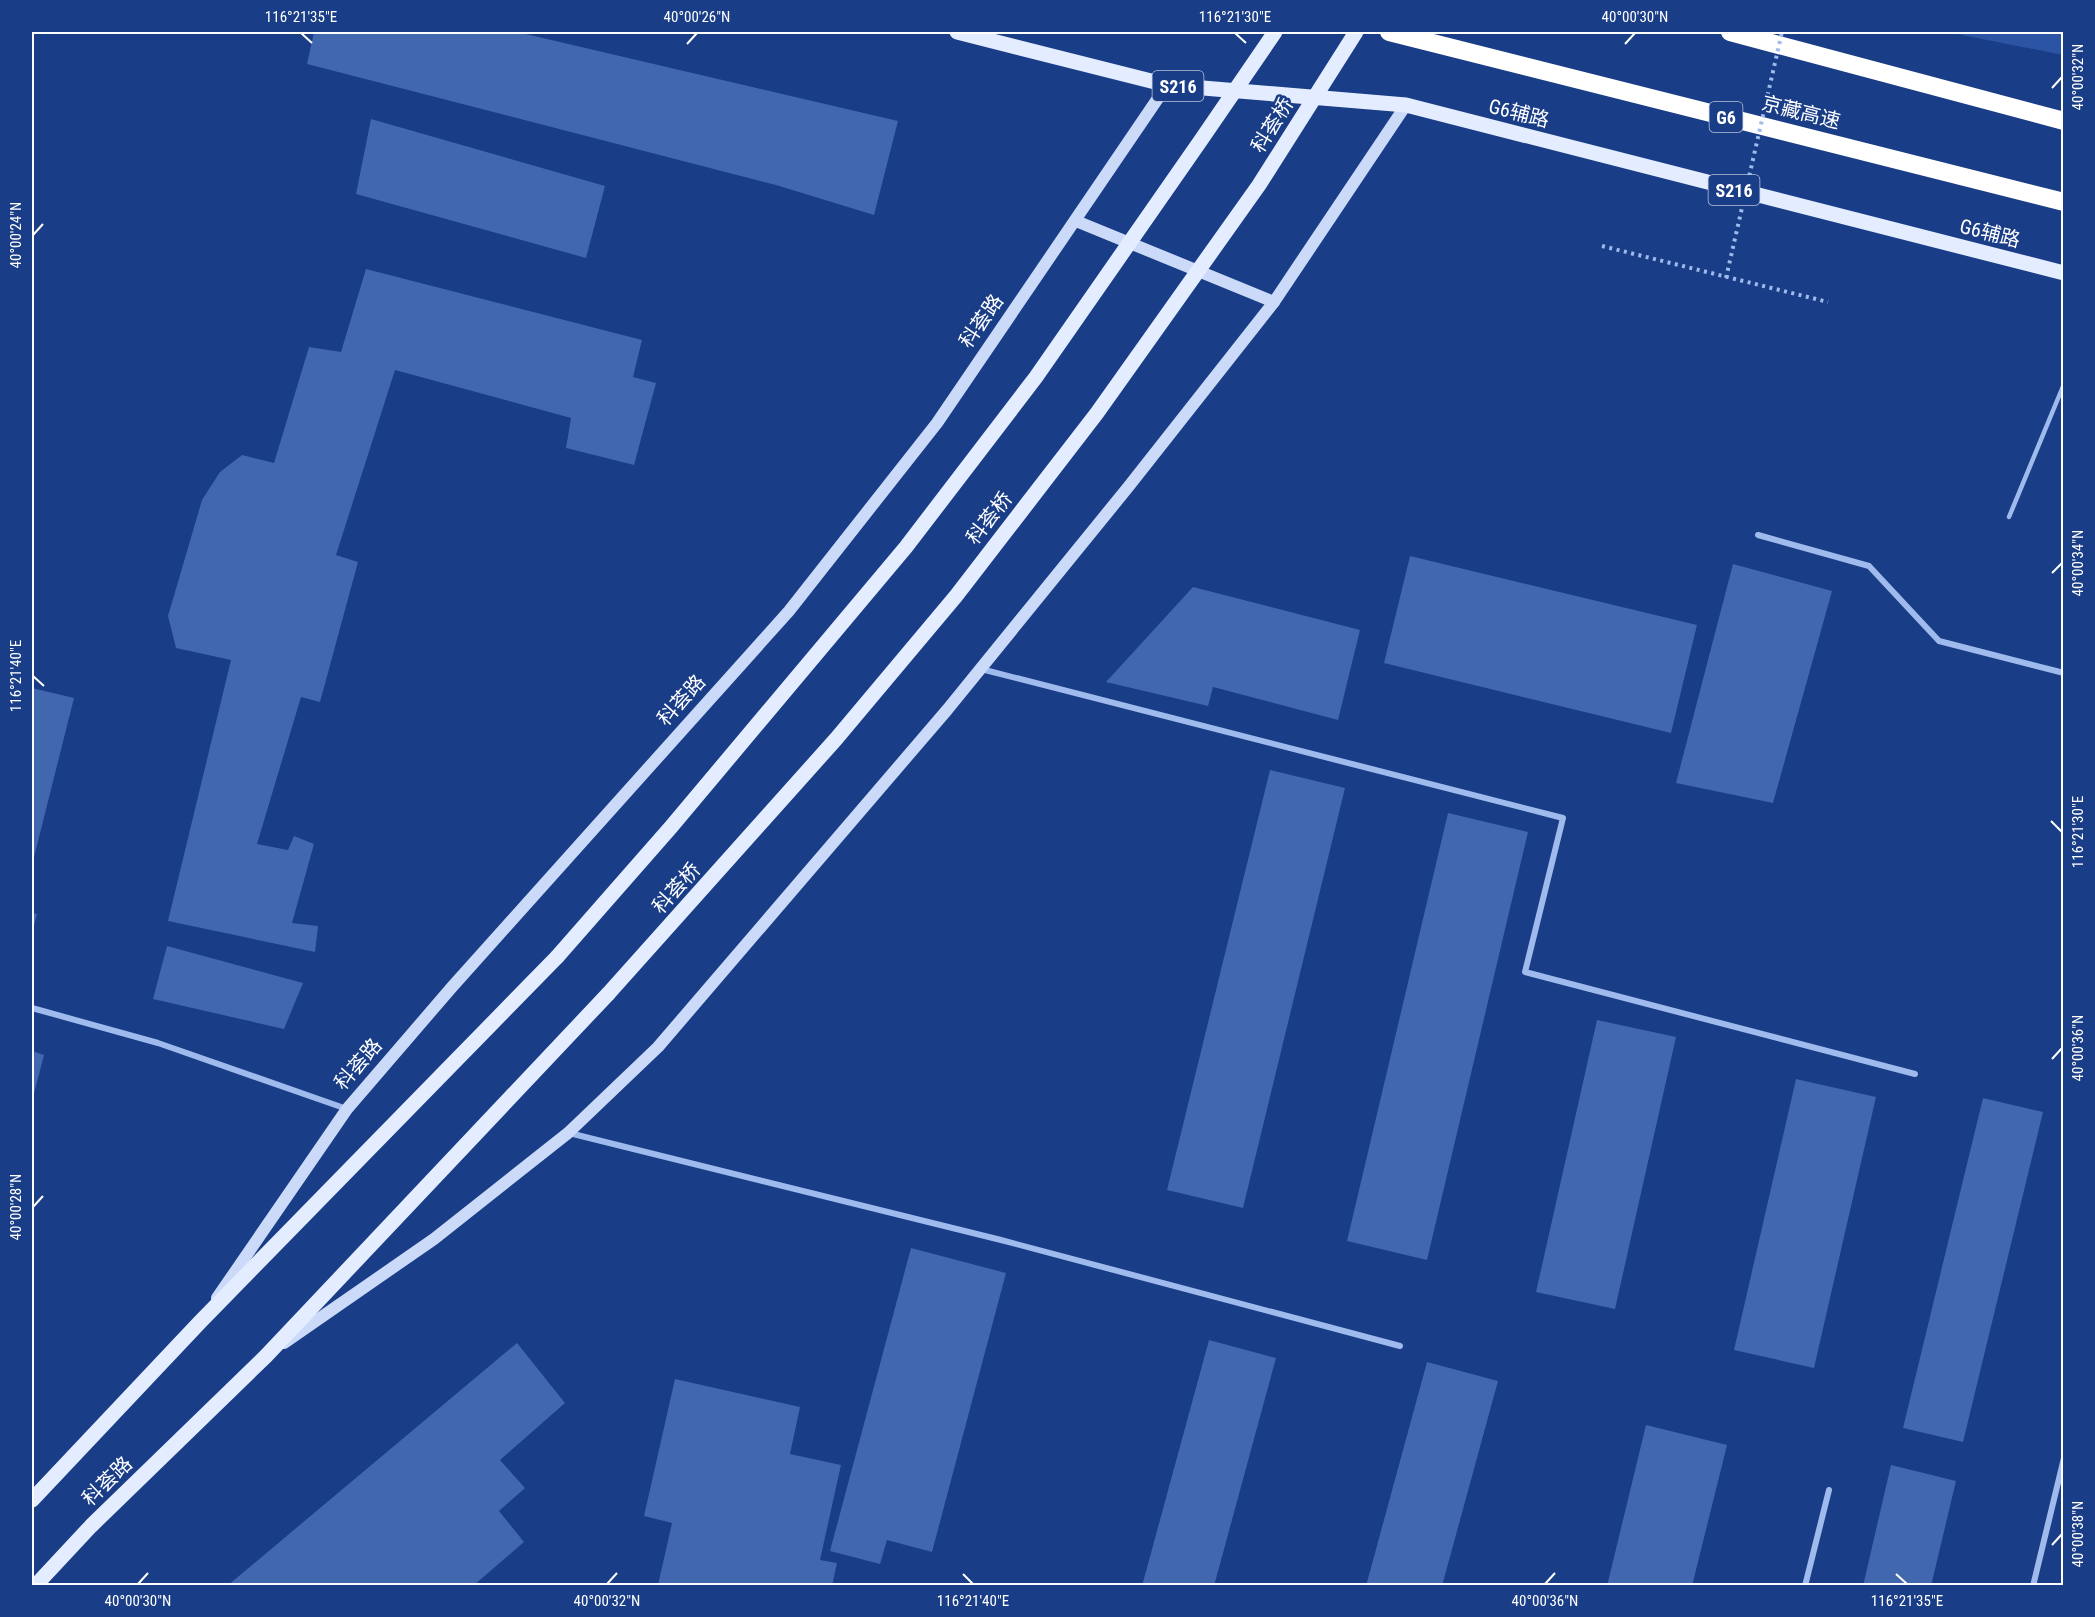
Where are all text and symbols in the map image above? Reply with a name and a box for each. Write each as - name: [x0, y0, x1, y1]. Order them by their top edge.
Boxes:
- text: 116°21'35"E: [265, 8, 337, 26]
- text: 40°00'26"N: [664, 8, 730, 26]
- text: 116°21'30"E: [1199, 8, 1271, 26]
- text: 40°00'30"N: [1602, 8, 1668, 26]
- text: 40°00'32"N: [2069, 44, 2087, 110]
- road number: S216: [1152, 71, 1204, 101]
- street label: 京藏高速: [1759, 91, 1843, 133]
- street label: 科荟桥: [1246, 93, 1298, 157]
- street label: G6辅路: [1486, 94, 1552, 132]
- road number: G6: [1710, 102, 1742, 132]
- road number: S216: [1708, 175, 1760, 205]
- text: 40°00'24"N: [7, 202, 25, 268]
- street label: G6辅路: [1957, 214, 2023, 252]
- street label: 科荟路: [954, 290, 1008, 352]
- street label: 科荟桥: [961, 487, 1017, 549]
- text: 40°00'34"N: [2069, 530, 2087, 596]
- text: 116°21'40"E: [7, 640, 25, 712]
- street label: 科荟路: [652, 670, 710, 730]
- text: 116°21'30"E: [2069, 796, 2087, 868]
- street label: 科荟桥: [647, 858, 705, 918]
- text: 40°00'36"N: [2069, 1015, 2087, 1081]
- street label: 科荟路: [329, 1033, 387, 1095]
- text: 40°00'28"N: [7, 1174, 25, 1240]
- street label: 科荟路: [77, 1452, 137, 1510]
- text: 40°00'38"N: [2069, 1501, 2087, 1567]
- text: 40°00'30"N: [105, 1592, 171, 1610]
- text: 40°00'32"N: [574, 1592, 640, 1610]
- text: 116°21'40"E: [937, 1592, 1009, 1610]
- text: 40°00'36"N: [1512, 1592, 1578, 1610]
- text: 116°21'35"E: [1871, 1592, 1943, 1610]

